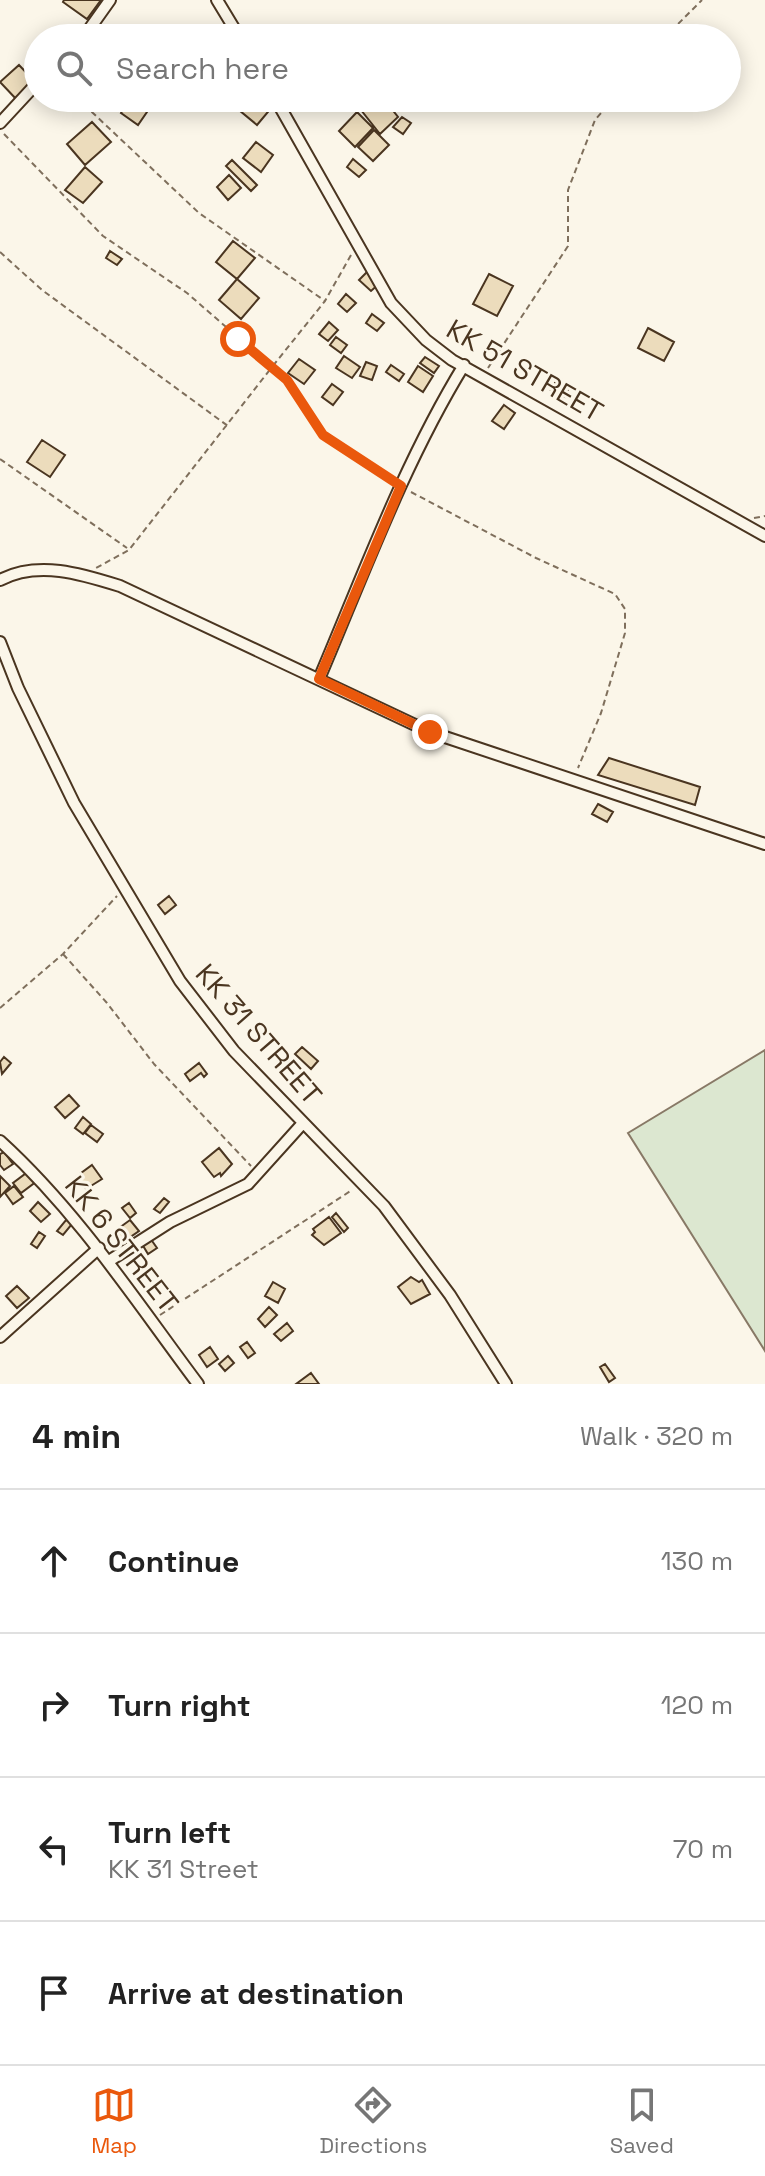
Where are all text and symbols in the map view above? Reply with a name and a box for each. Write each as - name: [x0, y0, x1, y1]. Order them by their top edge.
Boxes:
- search box: [24, 24, 741, 112]
- icon: search: [52, 46, 96, 90]
- text: Search here: [116, 49, 289, 88]
- street label: KK 51 STREET: [440, 311, 610, 429]
- route start: [220, 321, 256, 357]
- route end: [412, 714, 448, 750]
- street label: KK 31 STREET: [188, 956, 330, 1112]
- street label: KK 6 STREET: [57, 1168, 187, 1320]
- text: 4 min: [32, 1415, 121, 1458]
- text: Walk · 320 m: [580, 1419, 733, 1453]
- icon: ahead: [32, 1539, 76, 1583]
- text: Continue: [108, 1542, 239, 1581]
- text: 130 m: [661, 1544, 733, 1578]
- icon: right: [32, 1683, 76, 1727]
- text: Turn right: [108, 1686, 251, 1725]
- text: 120 m: [661, 1688, 733, 1722]
- text: Turn left: [108, 1813, 231, 1852]
- icon: left: [32, 1827, 76, 1871]
- text: 70 m: [673, 1832, 733, 1866]
- text: KK 31 Street: [108, 1852, 259, 1886]
- icon: arrive: [32, 1971, 76, 2015]
- text: Arrive at destination: [108, 1974, 404, 2013]
- tab: Map: [91, 2083, 137, 2159]
- tab: Directions: [319, 2083, 427, 2159]
- tab: Saved: [610, 2083, 674, 2159]

